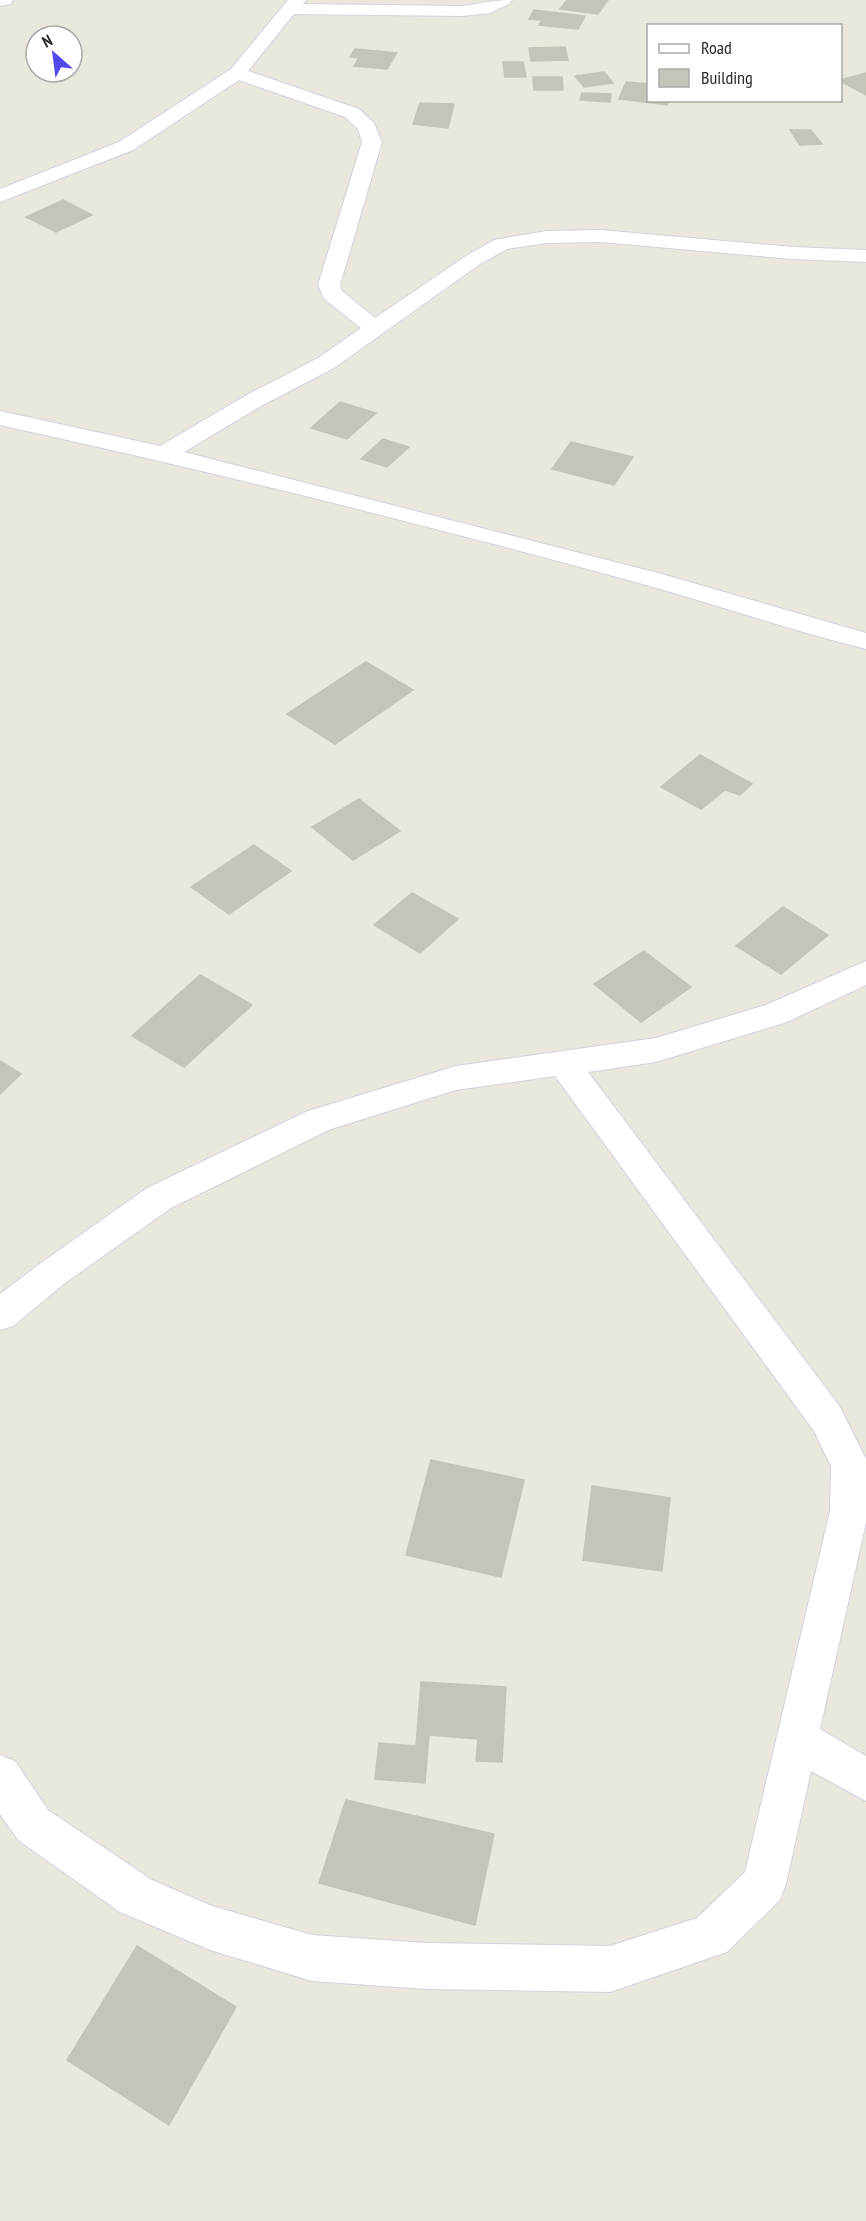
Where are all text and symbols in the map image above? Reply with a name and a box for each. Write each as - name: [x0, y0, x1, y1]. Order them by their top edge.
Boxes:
- north arrow: [24, 24, 84, 84]
- legend: [647, 24, 842, 102]
- text: N: [38, 30, 55, 52]
- text: Road: [701, 36, 732, 59]
- text: Building: [701, 66, 753, 89]

